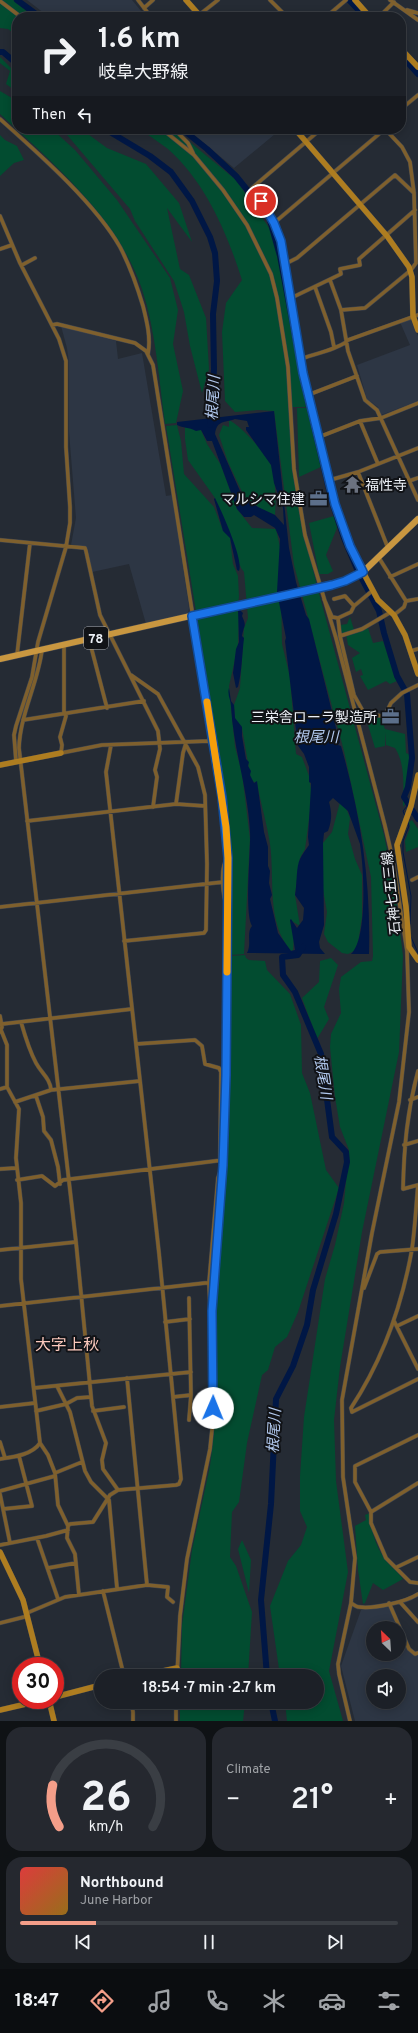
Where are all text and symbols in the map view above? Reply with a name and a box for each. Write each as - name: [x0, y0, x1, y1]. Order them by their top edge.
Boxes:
- text: 1.6 km: [98, 22, 181, 58]
- icon: right: [32, 28, 84, 80]
- text: 岐阜大野線: [98, 62, 188, 85]
- icon: left: [74, 104, 96, 126]
- text: Then: [32, 106, 66, 125]
- pin: [244, 184, 278, 218]
- icon: arrive: [250, 190, 272, 212]
- water label: 根尾川: [204, 373, 225, 421]
- temple icon: 福性寺: [342, 475, 362, 495]
- place label: 福性寺: [365, 478, 407, 495]
- office icon: マルシマ住建: [308, 489, 328, 509]
- place label: マルシマ住建: [221, 492, 305, 509]
- road number: 78: [84, 627, 108, 649]
- office icon: 三栄舎ローラ製造所: [380, 707, 400, 727]
- place label: 三栄舎ローラ製造所: [251, 710, 377, 727]
- water label: 根尾川: [293, 729, 340, 748]
- street label: 石神七五三線: [380, 850, 405, 936]
- water label: 根尾川: [309, 1054, 335, 1103]
- district label: 大字上秋: [35, 1336, 99, 1356]
- position arrow: [192, 1387, 234, 1429]
- water label: 根尾川: [265, 1406, 286, 1454]
- north arrow: [366, 1621, 406, 1661]
- map controls: [366, 1621, 406, 1709]
- speed limit sign: 30: [12, 1657, 64, 1709]
- button: sound: [366, 1669, 406, 1709]
- text: 18:54 · 7 min · 2.7 km: [142, 1679, 276, 1698]
- text: Climate: [226, 1762, 271, 1778]
- text: 26: [81, 1773, 132, 1826]
- text: 21°: [291, 1782, 333, 1819]
- text: −: [226, 1787, 240, 1814]
- text: +: [384, 1787, 398, 1814]
- text: km/h: [89, 1818, 123, 1836]
- text: Northbound: [80, 1874, 164, 1893]
- text: June Harbor: [80, 1893, 153, 1909]
- icon: previous: [72, 1931, 94, 1953]
- icon: pause: [198, 1931, 220, 1953]
- icon: next: [324, 1931, 346, 1953]
- icon: directions: [88, 1987, 116, 2015]
- icon: music: [146, 1987, 174, 2015]
- icon: phone: [203, 1987, 231, 2015]
- icon: climate: [260, 1987, 288, 2015]
- icon: car: [318, 1987, 346, 2015]
- icon: filters: [375, 1987, 403, 2015]
- text: 18:47: [15, 1990, 59, 2013]

